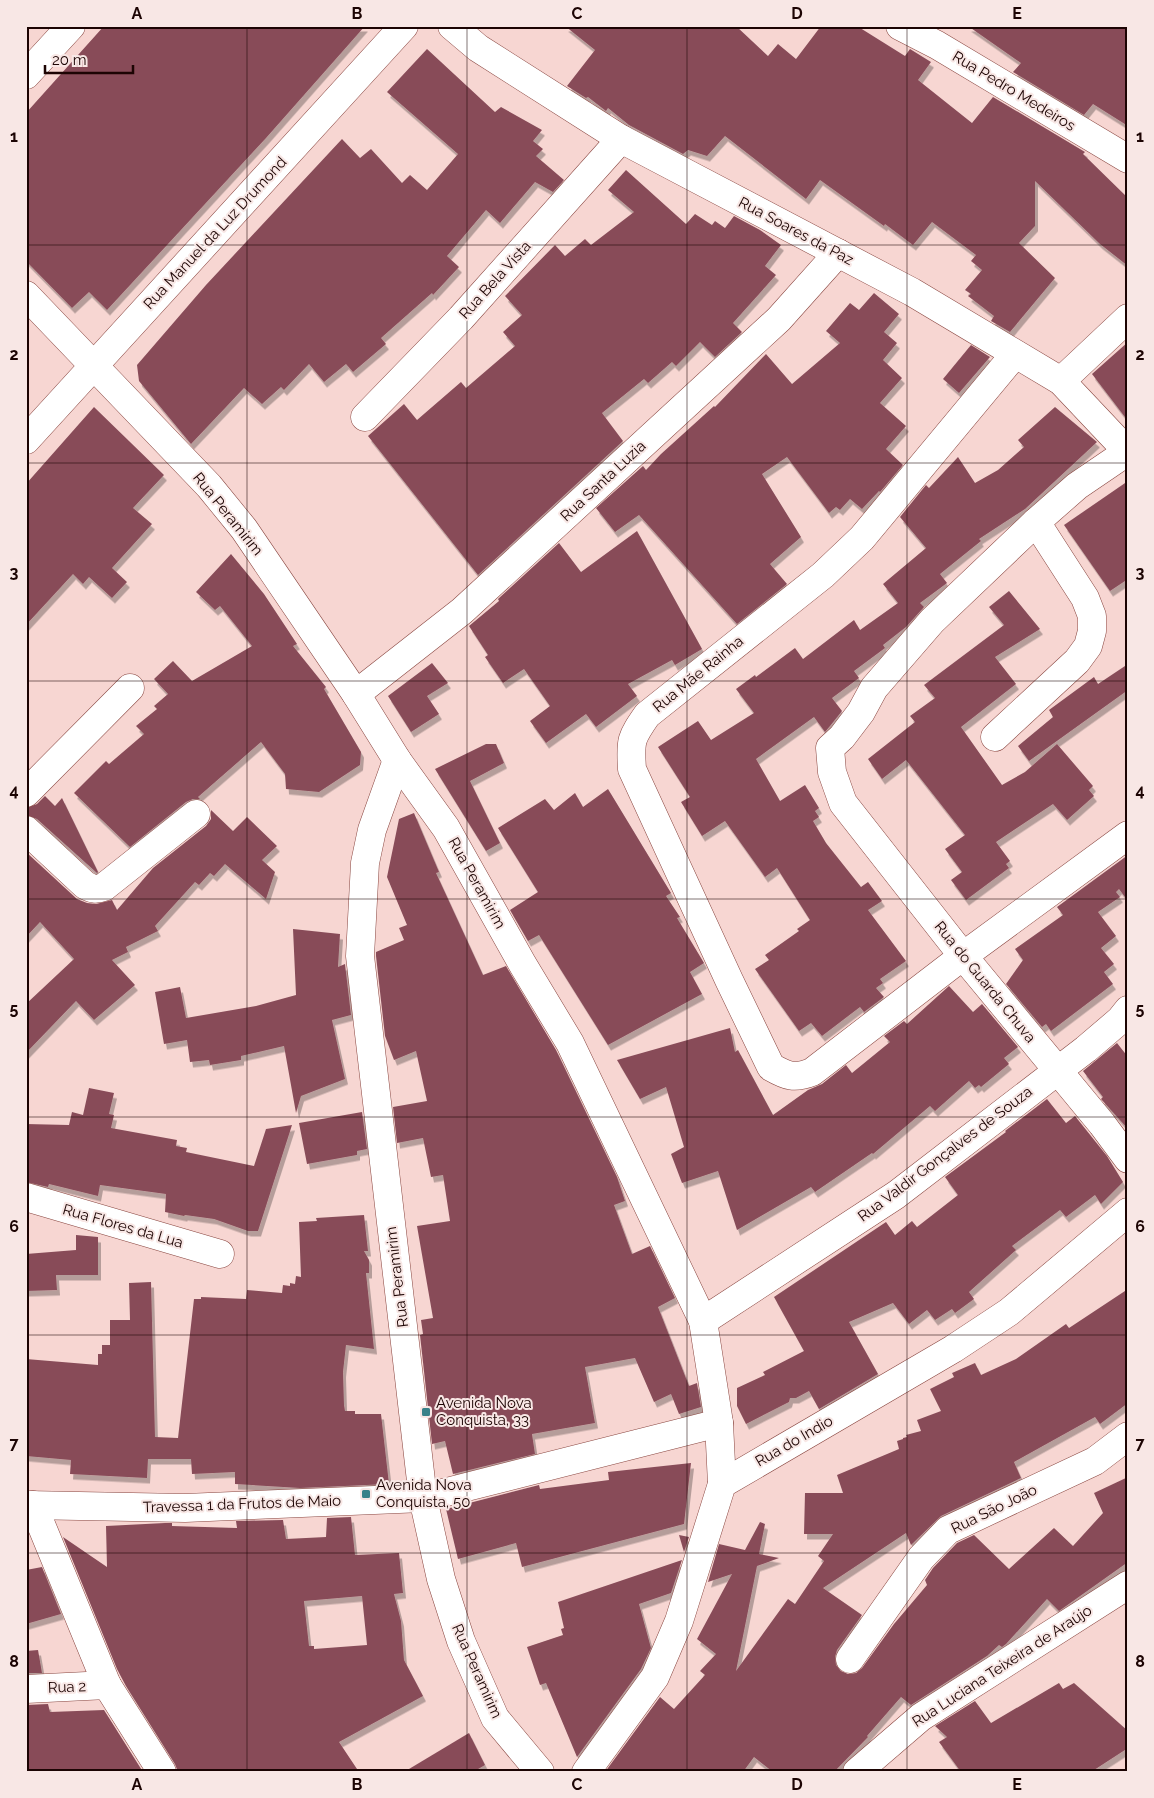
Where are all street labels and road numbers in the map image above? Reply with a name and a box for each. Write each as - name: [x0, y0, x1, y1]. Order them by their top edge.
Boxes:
- street label: Rua Pedro Medeiros: [949, 47, 1079, 135]
- street label: Rua Manuel da Luz Drumond: [140, 153, 290, 313]
- street label: Rua Soares da Paz: [735, 193, 857, 269]
- street label: Rua Bela Vista: [455, 237, 535, 323]
- street label: Rua Santa Luzia: [557, 437, 649, 525]
- street label: Rua Peramirim: [189, 469, 267, 559]
- street label: Rua Mãe Rainha: [649, 632, 747, 716]
- street label: Rua Peramirim: [445, 834, 509, 932]
- street label: Rua do Guarda Chuva: [931, 918, 1039, 1046]
- street label: Rua Valdir Gonçalves de Souza: [854, 1082, 1036, 1226]
- street label: Rua Flores da Lua: [61, 1200, 185, 1252]
- street label: Rua Peramirim: [382, 1226, 412, 1328]
- street label: Rua do Indio: [752, 1412, 836, 1470]
- street label: Rua São João: [948, 1480, 1040, 1538]
- street label: Travessa 1 da Frutos de Maio: [143, 1492, 341, 1516]
- street label: Rua Luciana Teixeira de Araújo: [909, 1601, 1095, 1731]
- street label: Rua Peramirim: [448, 1621, 506, 1721]
- street label: Rua 2: [47, 1677, 87, 1697]

